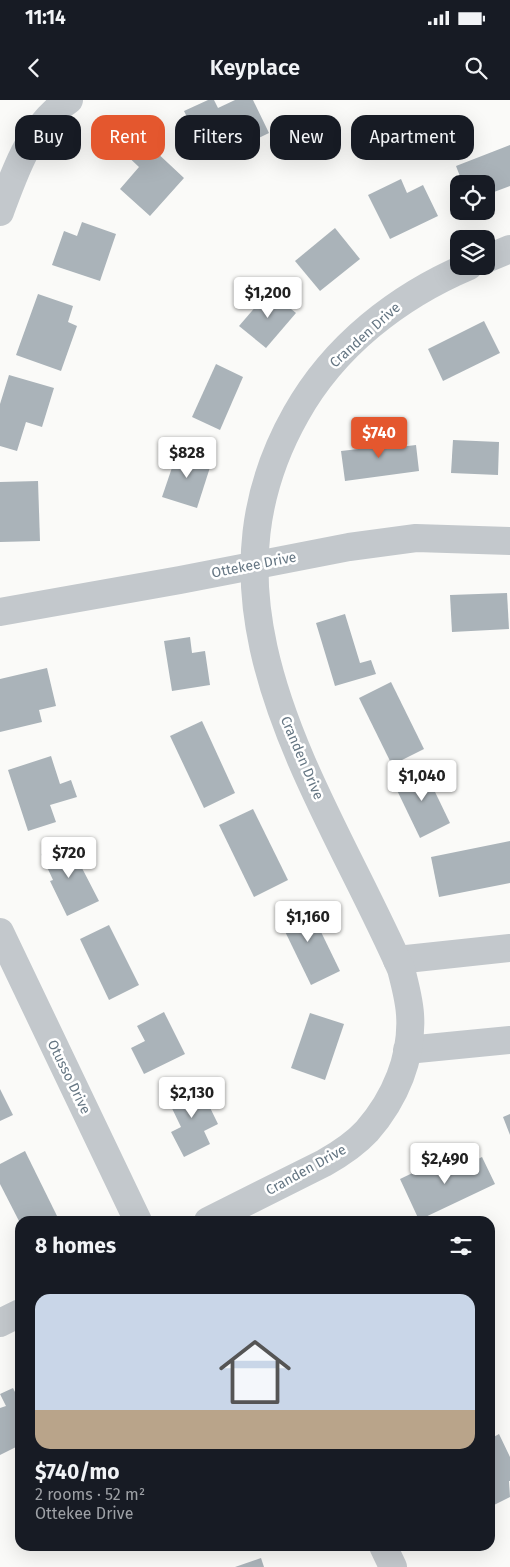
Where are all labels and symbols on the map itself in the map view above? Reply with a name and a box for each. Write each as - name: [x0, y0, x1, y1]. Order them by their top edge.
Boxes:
- pin: $1,200: [227, 276, 309, 319]
- street label: Cranden Drive: [326, 299, 404, 371]
- pin: $740: [349, 416, 409, 459]
- pin: $828: [157, 436, 217, 479]
- street label: Ottekee Drive: [210, 548, 298, 582]
- street label: Cranden Drive: [277, 714, 327, 802]
- pin: $1,040: [381, 760, 463, 802]
- pin: $720: [39, 836, 99, 879]
- pin: $1,160: [267, 900, 349, 943]
- street label: Otusso Drive: [44, 1037, 94, 1117]
- pin: $2,130: [151, 1076, 233, 1119]
- street label: Cranden Drive: [263, 1141, 349, 1199]
- pin: $2,490: [404, 1142, 486, 1185]

